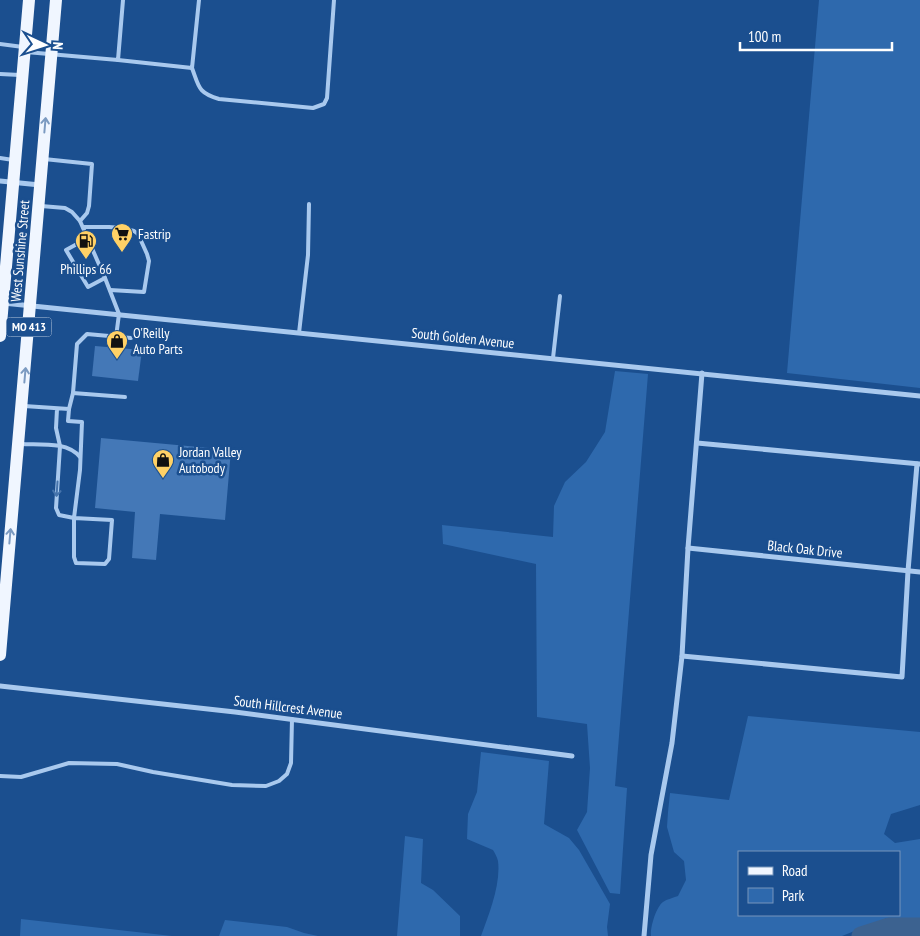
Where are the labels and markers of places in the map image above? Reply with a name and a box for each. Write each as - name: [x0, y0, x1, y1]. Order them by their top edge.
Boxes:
- supermarket icon: Fastrip: [110, 222, 134, 253]
- place label: Fastrip: [138, 225, 171, 243]
- fuel station icon: Phillips 66: [74, 229, 98, 260]
- place label: Phillips 66: [60, 260, 112, 278]
- place label: O'Reilly Auto Parts: [133, 324, 183, 358]
- shop icon: O'Reilly Auto Parts: [105, 329, 129, 360]
- place label: Jordan Valley Autobody: [178, 443, 242, 477]
- shop icon: Jordan Valley Autobody: [151, 448, 175, 479]

